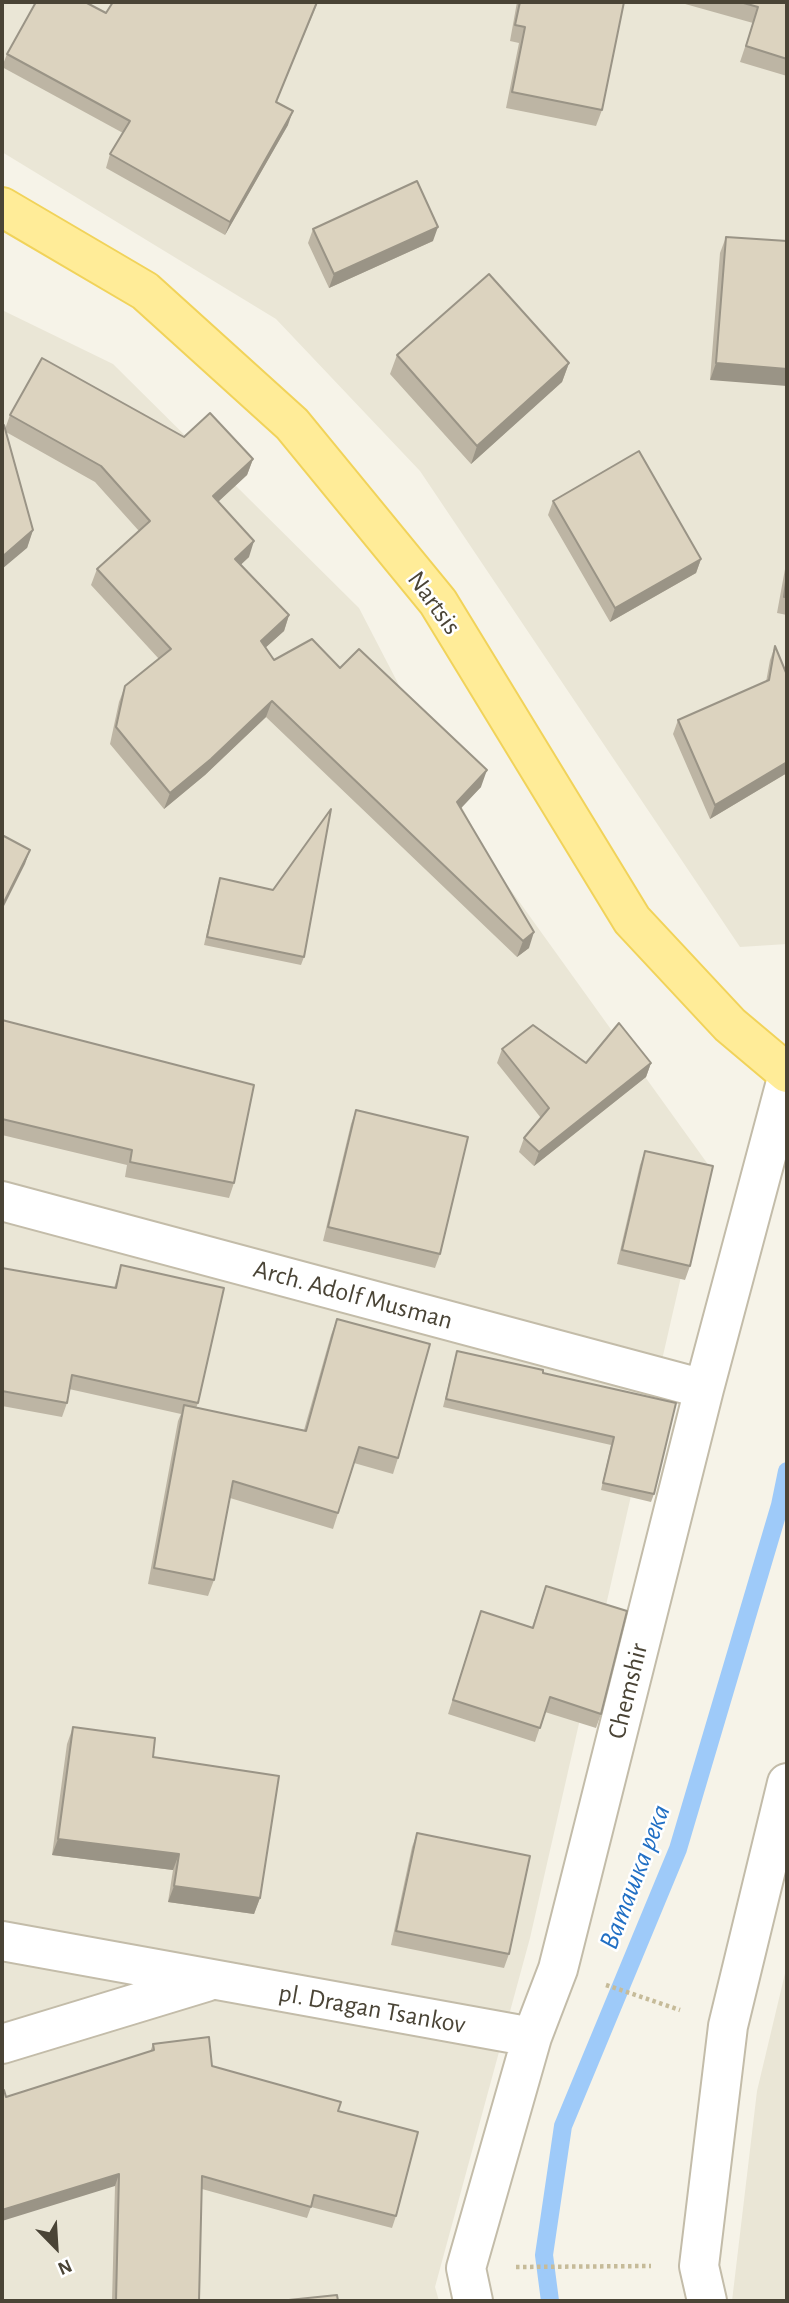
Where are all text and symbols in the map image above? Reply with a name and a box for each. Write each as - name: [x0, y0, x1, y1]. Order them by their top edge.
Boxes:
- street label: Nartsis: [400, 565, 468, 641]
- street label: Arch. Adolf Musman: [250, 1253, 456, 1337]
- street label: Chemshir: [601, 1640, 655, 1742]
- water label: Ваташка река: [592, 1800, 678, 1954]
- street label: pl. Dragan Tsankov: [276, 1977, 468, 2041]
- north arrow: [21, 2212, 91, 2282]
- text: N: [55, 2255, 75, 2278]

